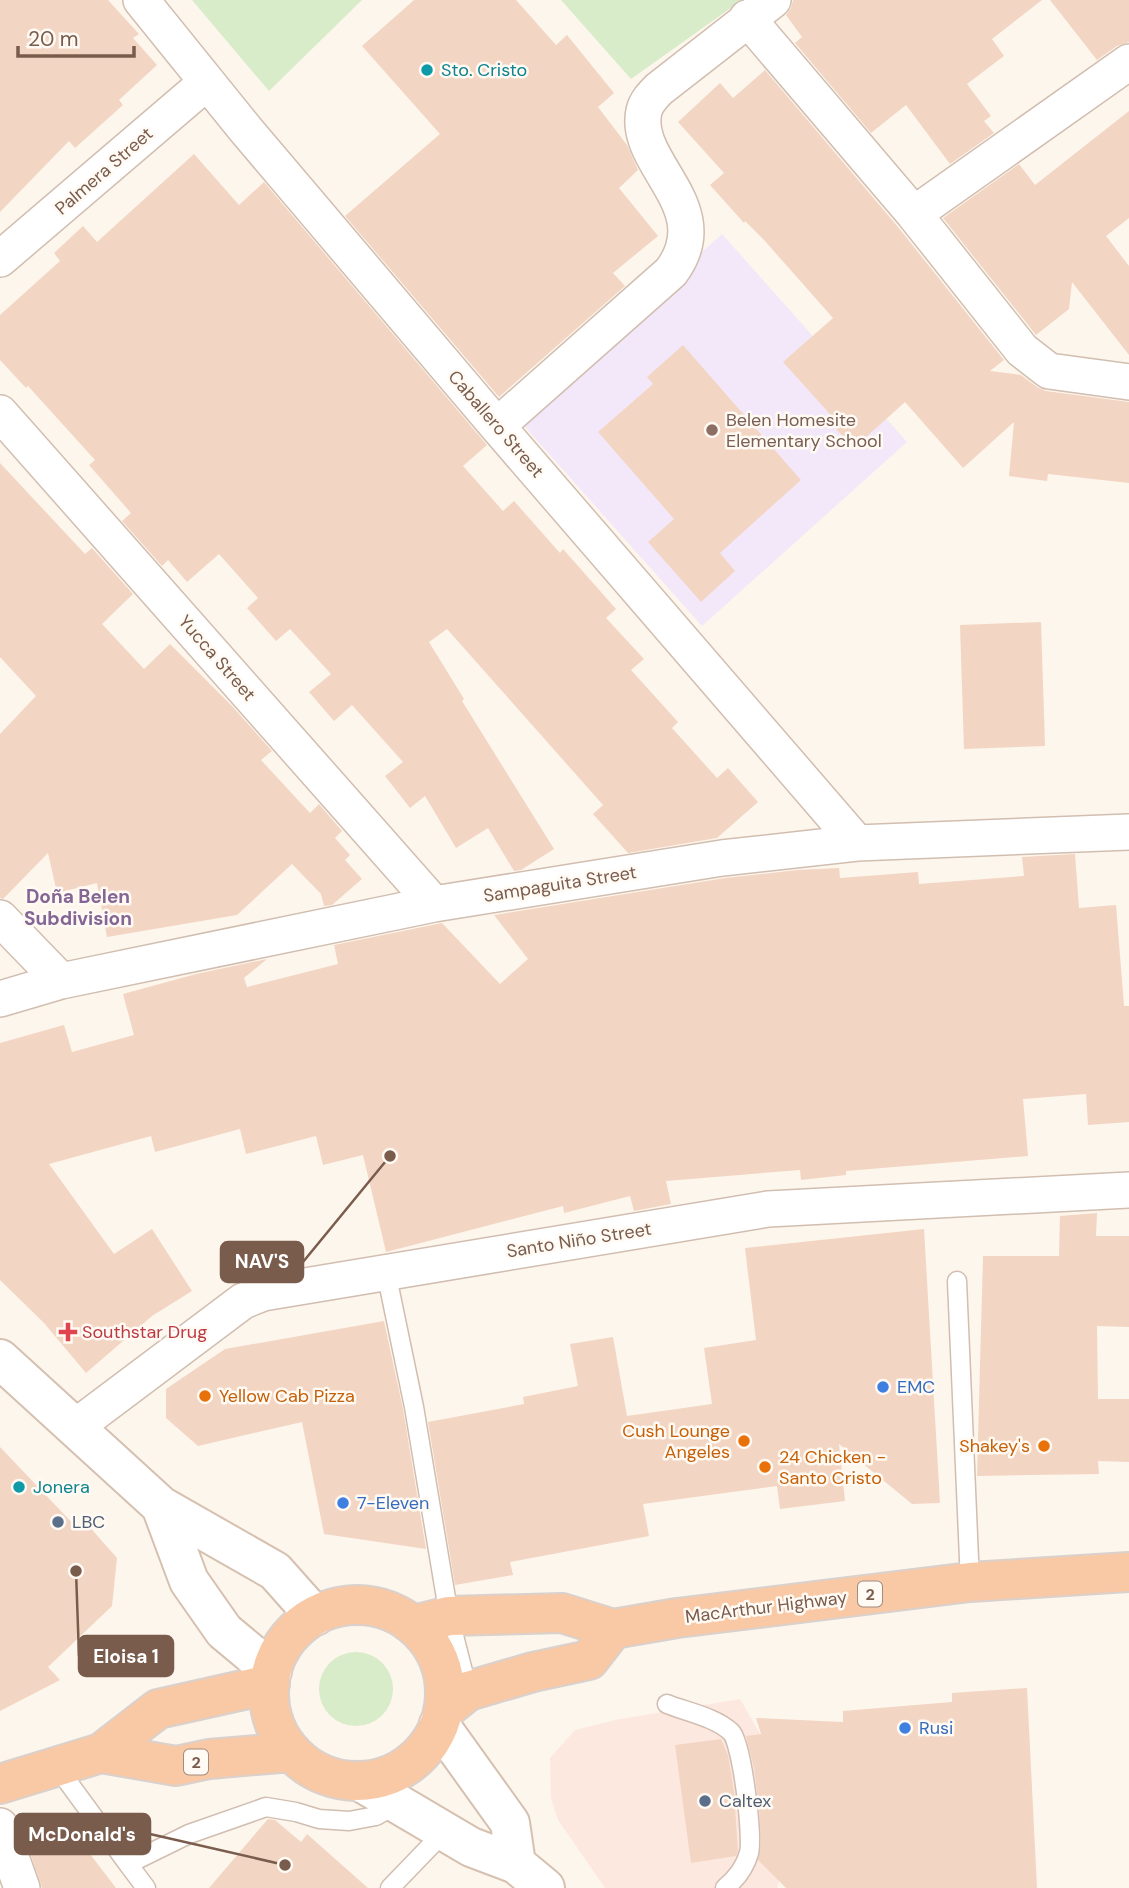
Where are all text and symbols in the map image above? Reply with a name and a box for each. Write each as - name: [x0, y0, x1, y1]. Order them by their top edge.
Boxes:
- scale bar: [18, 14, 133, 58]
- text: 20 m: [28, 25, 79, 53]
- place label: Sto. Cristo: [441, 58, 527, 82]
- marker: Sto. Cristo: [419, 62, 435, 78]
- street label: Palmera Street: [50, 122, 158, 220]
- street label: Caballero Street: [443, 365, 549, 483]
- place label: Belen Homesite Elementary School: [726, 408, 882, 453]
- marker: Belen Homesite Elementary School: [704, 422, 720, 438]
- street label: Yucca Street: [173, 610, 261, 706]
- street label: Sampaguita Street: [482, 860, 638, 908]
- district label: Doña Belen Subdivision: [24, 884, 132, 931]
- street label: Santo Niño Street: [505, 1217, 653, 1263]
- callout: NAV'S: [221, 1242, 303, 1282]
- text: NAV'S: [235, 1249, 289, 1274]
- place label: Southstar Drug: [82, 1320, 207, 1344]
- marker: Southstar Drug: [60, 1324, 76, 1340]
- place label: EMC: [897, 1375, 935, 1399]
- marker: EMC: [875, 1379, 891, 1395]
- place label: Yellow Cab Pizza: [219, 1384, 355, 1408]
- marker: Yellow Cab Pizza: [197, 1388, 213, 1404]
- place label: Cush Lounge Angeles: [622, 1419, 730, 1464]
- marker: Cush Lounge Angeles: [736, 1433, 752, 1449]
- place label: Shakey's: [959, 1434, 1030, 1458]
- marker: Shakey's: [1036, 1438, 1052, 1454]
- place label: 24 Chicken - Santo Cristo: [779, 1445, 886, 1490]
- marker: 24 Chicken - Santo Cristo: [757, 1459, 773, 1475]
- place label: Jonera: [33, 1475, 90, 1499]
- marker: Jonera: [11, 1479, 27, 1495]
- place label: 7-Eleven: [357, 1491, 429, 1515]
- marker: 7-Eleven: [335, 1495, 351, 1511]
- place label: LBC: [72, 1510, 105, 1534]
- marker: LBC: [50, 1514, 66, 1530]
- road number: 2: [858, 1582, 882, 1606]
- street label: MacArthur Highway: [684, 1585, 848, 1629]
- callout: Eloisa 1: [79, 1636, 173, 1676]
- text: Eloisa 1: [93, 1644, 159, 1669]
- place label: Rusi: [919, 1716, 953, 1740]
- marker: Rusi: [897, 1720, 913, 1736]
- road number: 2: [184, 1750, 208, 1774]
- place label: Caltex: [719, 1789, 771, 1813]
- marker: Caltex: [697, 1793, 713, 1809]
- callout: McDonald's: [15, 1814, 150, 1854]
- text: McDonald's: [28, 1822, 136, 1847]

